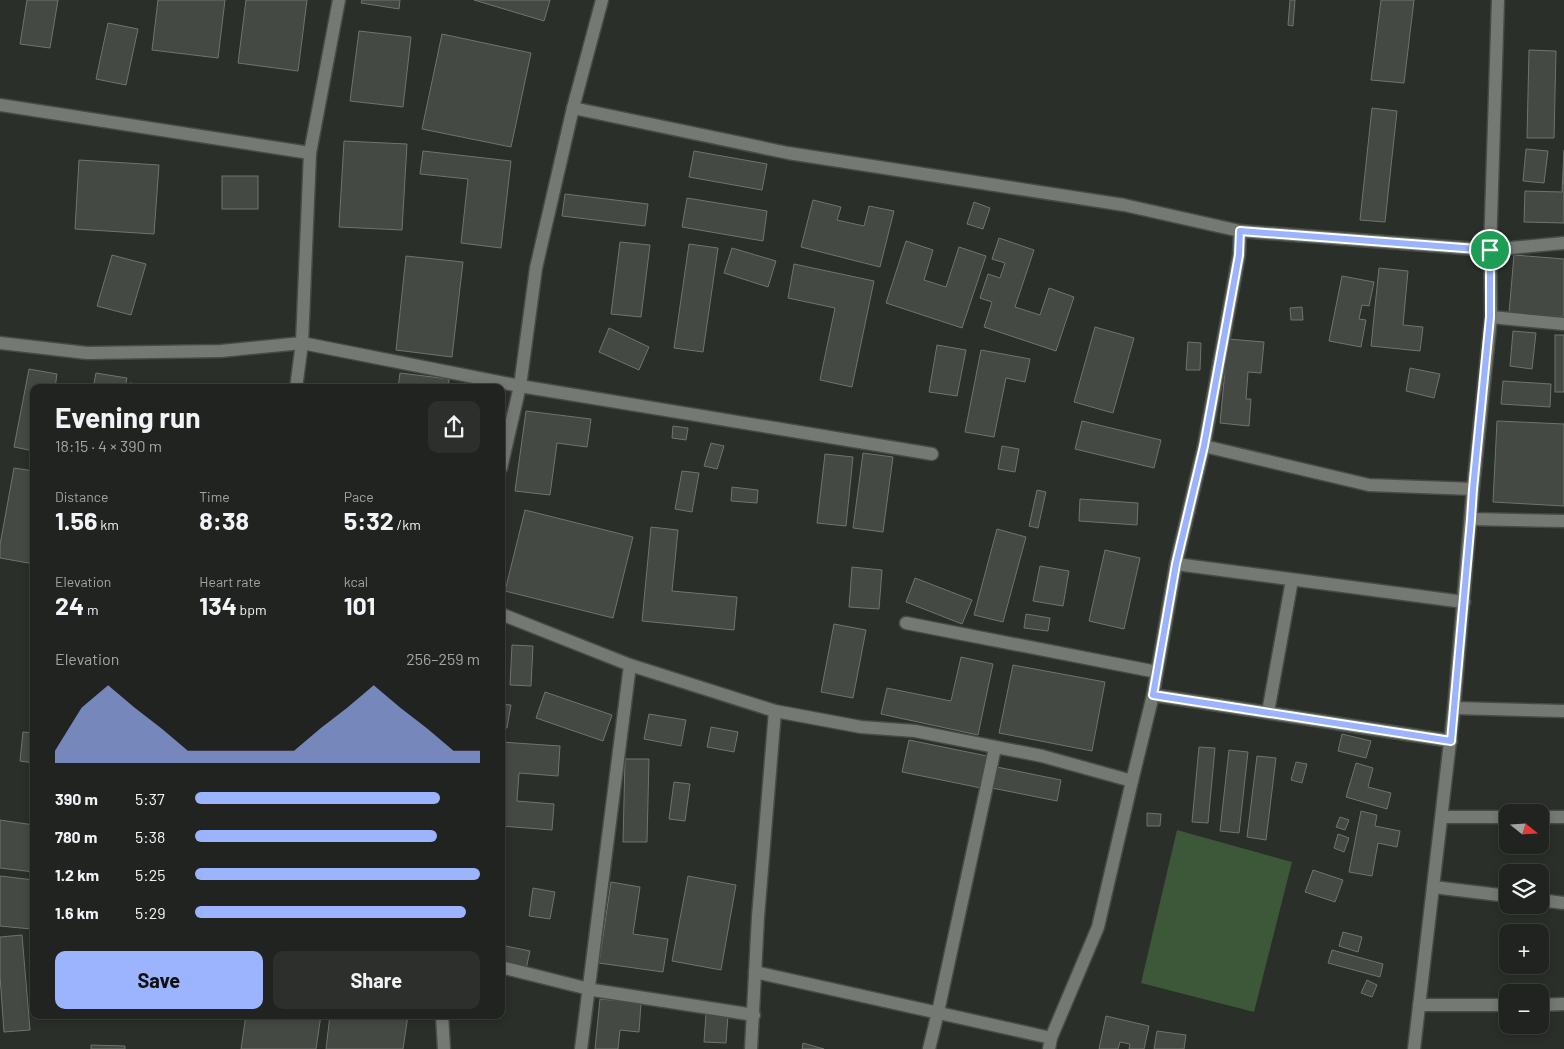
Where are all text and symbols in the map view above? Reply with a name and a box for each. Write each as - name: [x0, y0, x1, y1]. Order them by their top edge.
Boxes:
- pin: [1469, 229, 1511, 271]
- icon: arrive: [1476, 236, 1504, 264]
- text: Evening run: [55, 400, 201, 434]
- button: share: [428, 401, 480, 453]
- text: 18:15 · 4 × 390 m: [55, 436, 162, 455]
- text: Distance: [55, 488, 108, 505]
- text: Time: [199, 488, 230, 505]
- text: Pace: [344, 488, 374, 505]
- text: 1.56: [55, 505, 98, 535]
- text: 8:38: [199, 505, 249, 535]
- text: 5:32: [344, 505, 394, 535]
- text: km: [98, 516, 119, 533]
- text: /km: [394, 516, 421, 533]
- text: Elevation: [55, 573, 111, 590]
- text: Heart rate: [199, 573, 261, 590]
- text: kcal: [344, 573, 368, 590]
- text: 24: [55, 590, 84, 620]
- text: 134: [199, 590, 237, 620]
- text: 101: [344, 590, 375, 620]
- text: m: [84, 601, 99, 618]
- text: bpm: [237, 601, 267, 618]
- text: Elevation: [55, 649, 119, 668]
- text: 256–259 m: [406, 649, 480, 668]
- text: 390 m: [55, 789, 98, 808]
- text: 5:37: [135, 789, 164, 808]
- north arrow: [1499, 804, 1549, 854]
- map controls: [1499, 804, 1549, 1034]
- text: 780 m: [55, 827, 97, 846]
- text: 5:38: [135, 827, 165, 846]
- button: layers: [1499, 864, 1549, 914]
- text: 1.2 km: [55, 865, 99, 884]
- text: 5:25: [135, 865, 165, 884]
- text: 1.6 km: [55, 903, 99, 922]
- text: 5:29: [135, 903, 166, 922]
- button: +: [1499, 924, 1549, 974]
- button: Save: [55, 951, 263, 1009]
- button: Share: [273, 951, 480, 1009]
- button: −: [1499, 984, 1549, 1034]

